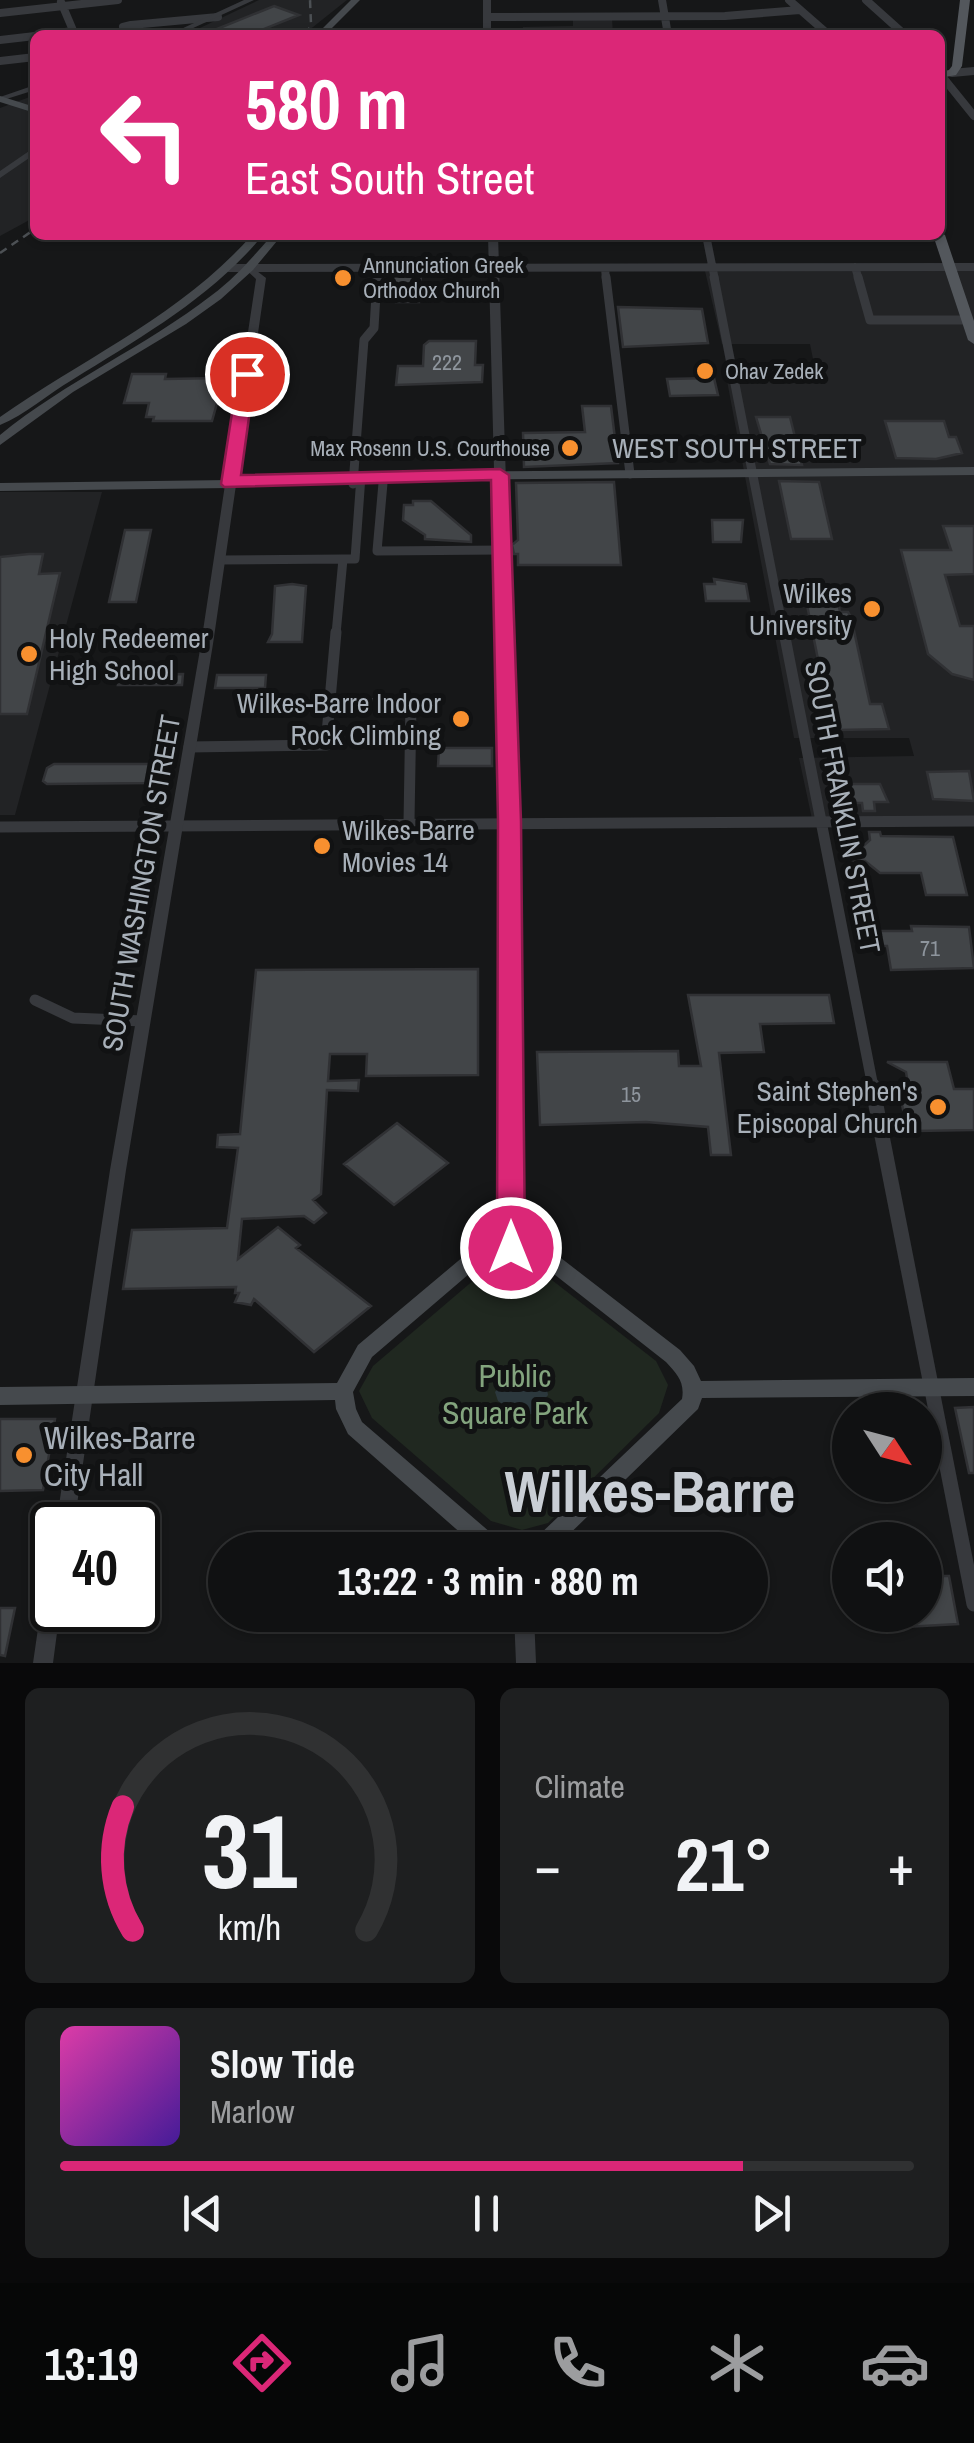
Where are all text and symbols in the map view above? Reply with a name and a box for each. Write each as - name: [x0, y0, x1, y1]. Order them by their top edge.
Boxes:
- text: 580 m: [245, 57, 408, 151]
- icon: left: [80, 70, 210, 200]
- text: East South Street: [245, 147, 534, 208]
- place label: Annunciation Greek Orthodox Church: [362, 250, 524, 305]
- marker: Annunciation Greek Orthodox Church: [332, 267, 354, 289]
- pin: [205, 332, 290, 417]
- icon: arrive: [220, 347, 275, 402]
- house number: 222: [432, 347, 462, 377]
- place label: Ohav Zedek: [725, 356, 824, 386]
- marker: Ohav Zedek: [694, 360, 716, 382]
- street label: WEST SOUTH STREET: [612, 429, 862, 467]
- place label: Max Rosenn U.S. Courthouse: [310, 433, 550, 463]
- marker: Max Rosenn U.S. Courthouse: [559, 437, 581, 459]
- place label: Wilkes University: [749, 574, 853, 644]
- marker: Wilkes University: [861, 598, 883, 620]
- place label: Holy Redeemer High School: [49, 619, 209, 689]
- marker: Holy Redeemer High School: [18, 643, 40, 665]
- street label: SOUTH FRANKLIN STREET: [796, 657, 890, 957]
- place label: Wilkes-Barre Indoor Rock Climbing: [237, 684, 441, 754]
- marker: Wilkes-Barre Indoor Rock Climbing: [450, 708, 472, 730]
- street label: SOUTH WASHINGTON STREET: [93, 712, 189, 1054]
- place label: Wilkes-Barre Movies 14: [342, 811, 475, 881]
- marker: Wilkes-Barre Movies 14: [311, 835, 333, 857]
- house number: 71: [920, 933, 940, 963]
- place label: Saint Stephen's Episcopal Church: [737, 1072, 918, 1142]
- house number: 15: [621, 1079, 641, 1109]
- marker: Saint Stephen's Episcopal Church: [927, 1096, 949, 1118]
- position arrow: [459, 1196, 563, 1300]
- park label: Public Square Park: [442, 1354, 589, 1434]
- north arrow: [832, 1392, 942, 1502]
- map controls: [832, 1392, 942, 1632]
- place label: Wilkes-Barre City Hall: [44, 1416, 196, 1496]
- marker: Wilkes-Barre City Hall: [13, 1444, 35, 1466]
- district label: Wilkes-Barre: [505, 1452, 795, 1530]
- speed limit sign: 40: [30, 1502, 160, 1632]
- button: sound: [832, 1522, 942, 1632]
- text: 13:22 · 3 min · 880 m: [337, 1556, 639, 1607]
- text: Climate: [535, 1765, 625, 1808]
- text: 31: [202, 1780, 298, 1920]
- text: 21°: [675, 1813, 773, 1914]
- text: −: [535, 1828, 561, 1902]
- text: +: [888, 1828, 914, 1902]
- text: km/h: [218, 1903, 282, 1951]
- text: Slow Tide: [210, 2039, 355, 2090]
- text: Marlow: [210, 2090, 295, 2133]
- icon: previous: [175, 2186, 230, 2241]
- icon: pause: [459, 2186, 514, 2241]
- icon: next: [744, 2186, 799, 2241]
- icon: directions: [227, 2328, 297, 2398]
- icon: music: [385, 2328, 455, 2398]
- icon: phone: [543, 2328, 613, 2398]
- icon: climate: [702, 2328, 772, 2398]
- icon: car: [860, 2328, 930, 2398]
- text: 13:19: [44, 2333, 139, 2394]

